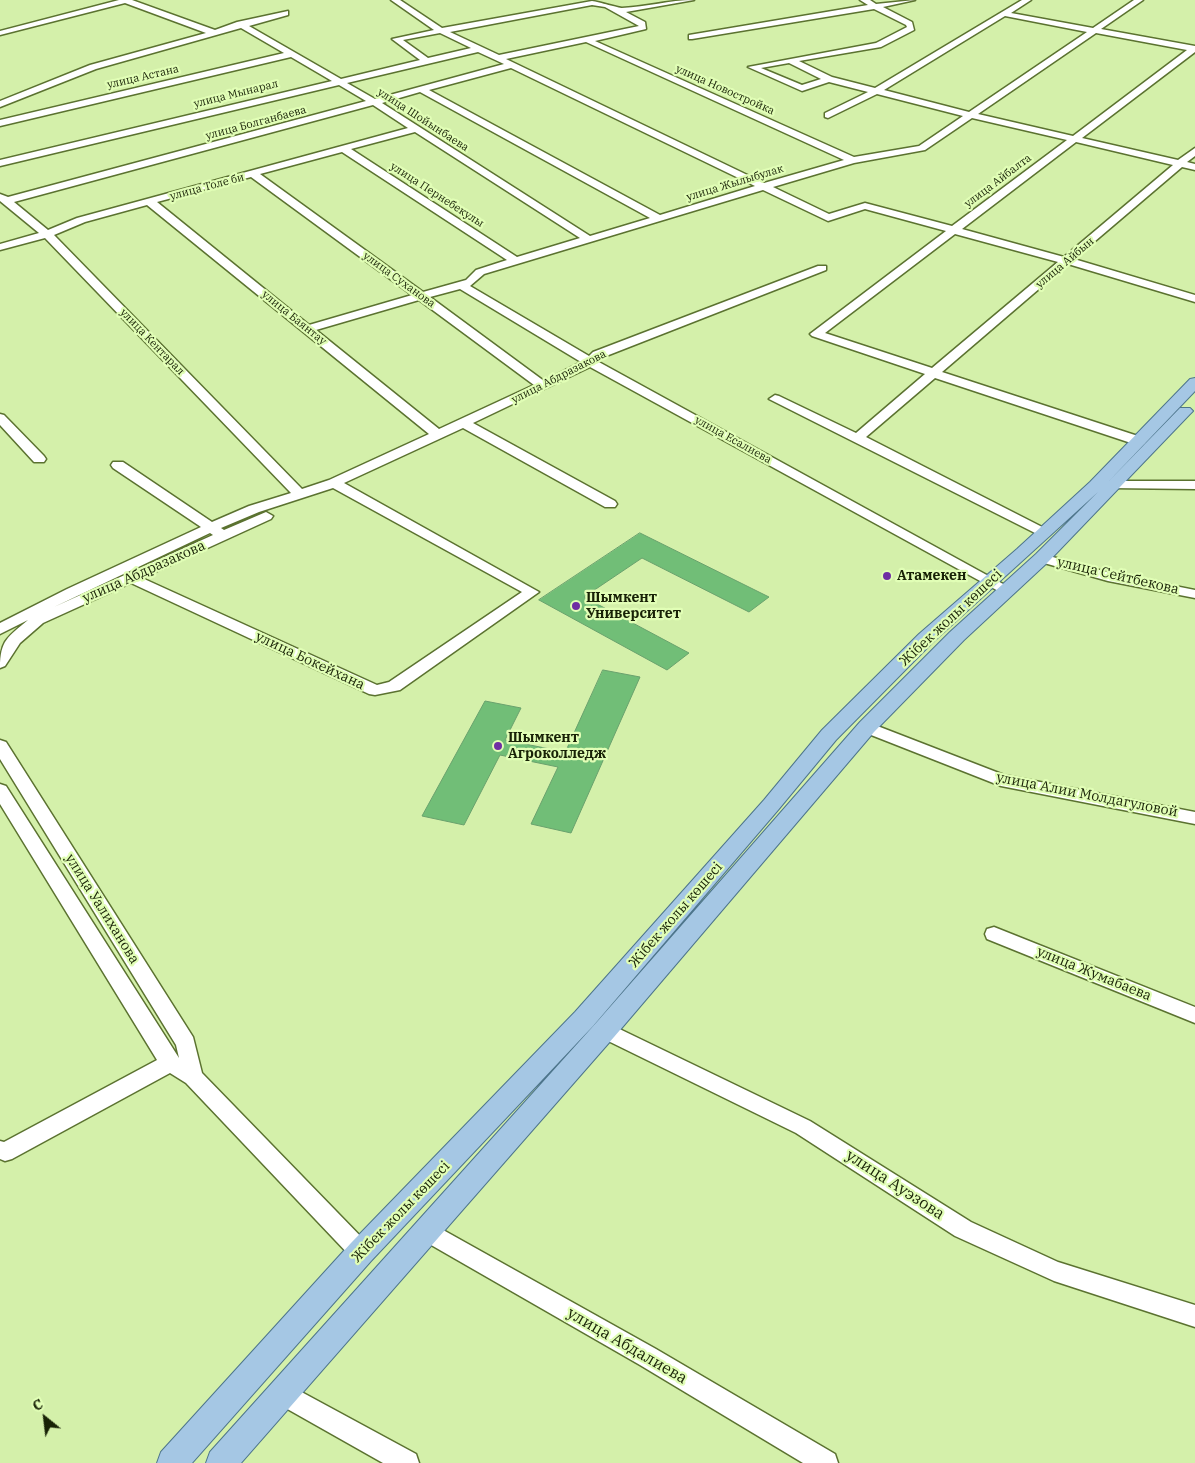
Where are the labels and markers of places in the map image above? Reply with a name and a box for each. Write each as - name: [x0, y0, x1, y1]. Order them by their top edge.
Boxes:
- place label: Атамекен: [897, 568, 966, 584]
- marker: Атамекен: [881, 570, 893, 582]
- place label: Шымкент Университет: [586, 590, 681, 622]
- marker: Шымкент Университет: [570, 600, 582, 612]
- place label: Шымкент Агроколледж: [508, 730, 606, 762]
- marker: Шымкент Агроколледж: [492, 740, 504, 752]

